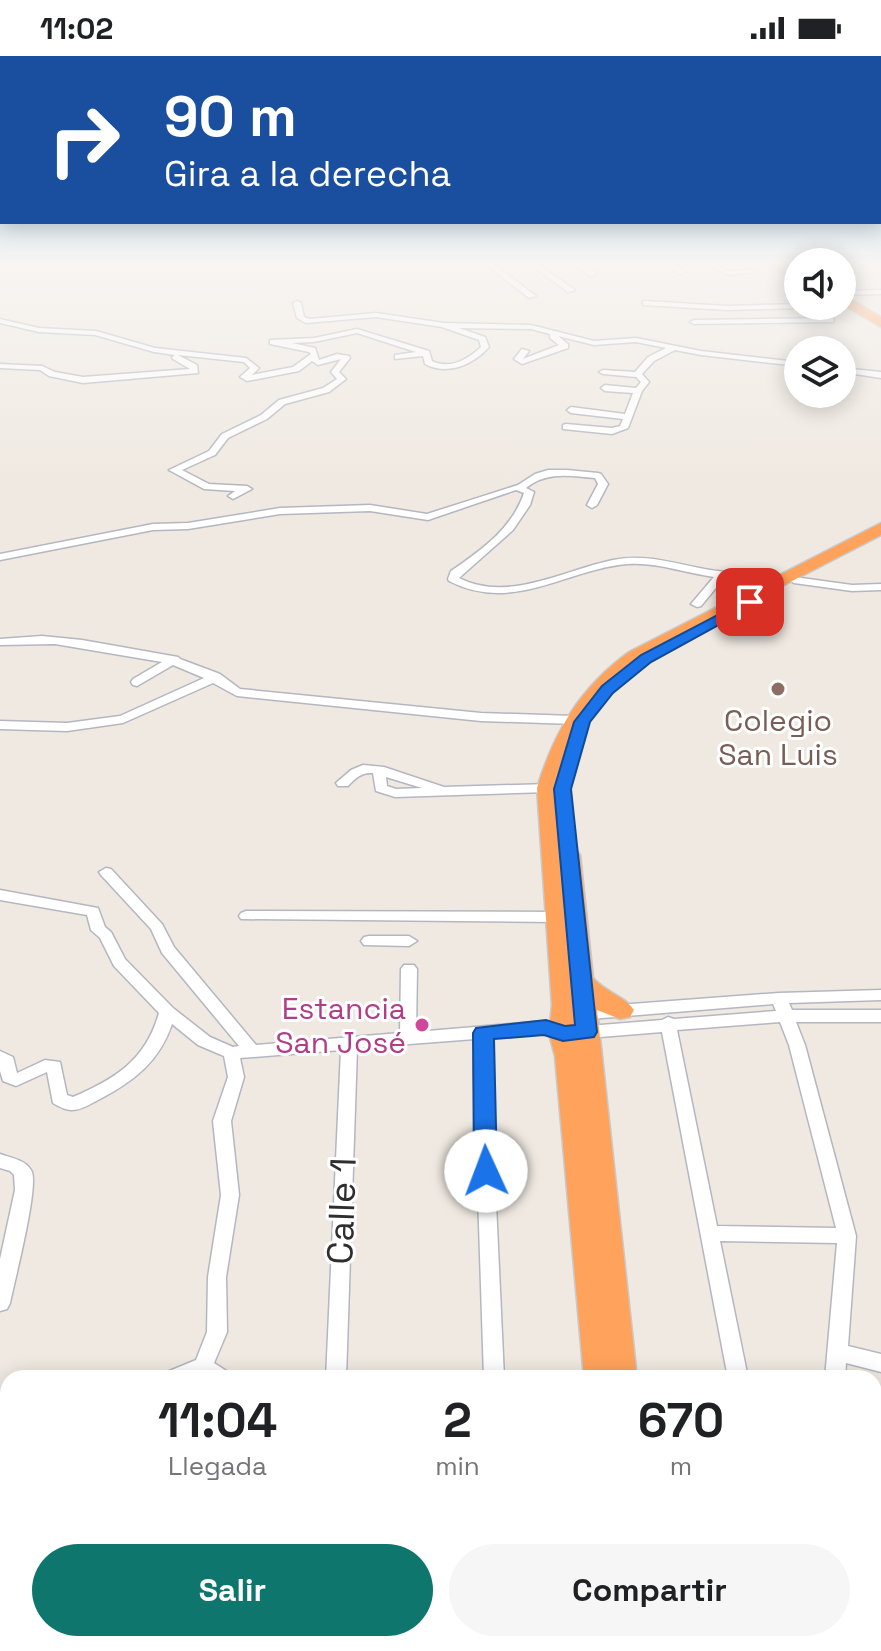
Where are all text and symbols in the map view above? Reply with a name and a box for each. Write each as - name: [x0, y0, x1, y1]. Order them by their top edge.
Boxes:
- text: 11:02: [40, 9, 113, 48]
- text: 90 m: [164, 81, 297, 152]
- icon: right: [32, 88, 136, 192]
- text: Gira a la derecha: [164, 151, 451, 197]
- map controls: [784, 248, 856, 408]
- button: sound: [784, 248, 856, 320]
- button: layers: [784, 336, 856, 408]
- pin: [716, 568, 784, 636]
- icon: arrive: [728, 580, 772, 624]
- marker: Colegio San Luis: [769, 680, 787, 698]
- place label: Colegio San Luis: [718, 701, 838, 774]
- place label: Estancia San José: [275, 989, 406, 1062]
- marker: Estancia San José: [413, 1016, 431, 1034]
- position arrow: [444, 1129, 528, 1213]
- street label: Calle 1: [317, 1157, 367, 1265]
- text: 11:04: [158, 1390, 277, 1451]
- text: 2: [443, 1390, 472, 1451]
- text: 670: [638, 1390, 724, 1451]
- text: Llegada: [168, 1449, 267, 1483]
- text: min: [435, 1449, 480, 1483]
- text: m: [670, 1449, 692, 1483]
- button: Salir: [32, 1544, 433, 1636]
- button: Compartir: [449, 1544, 850, 1636]

